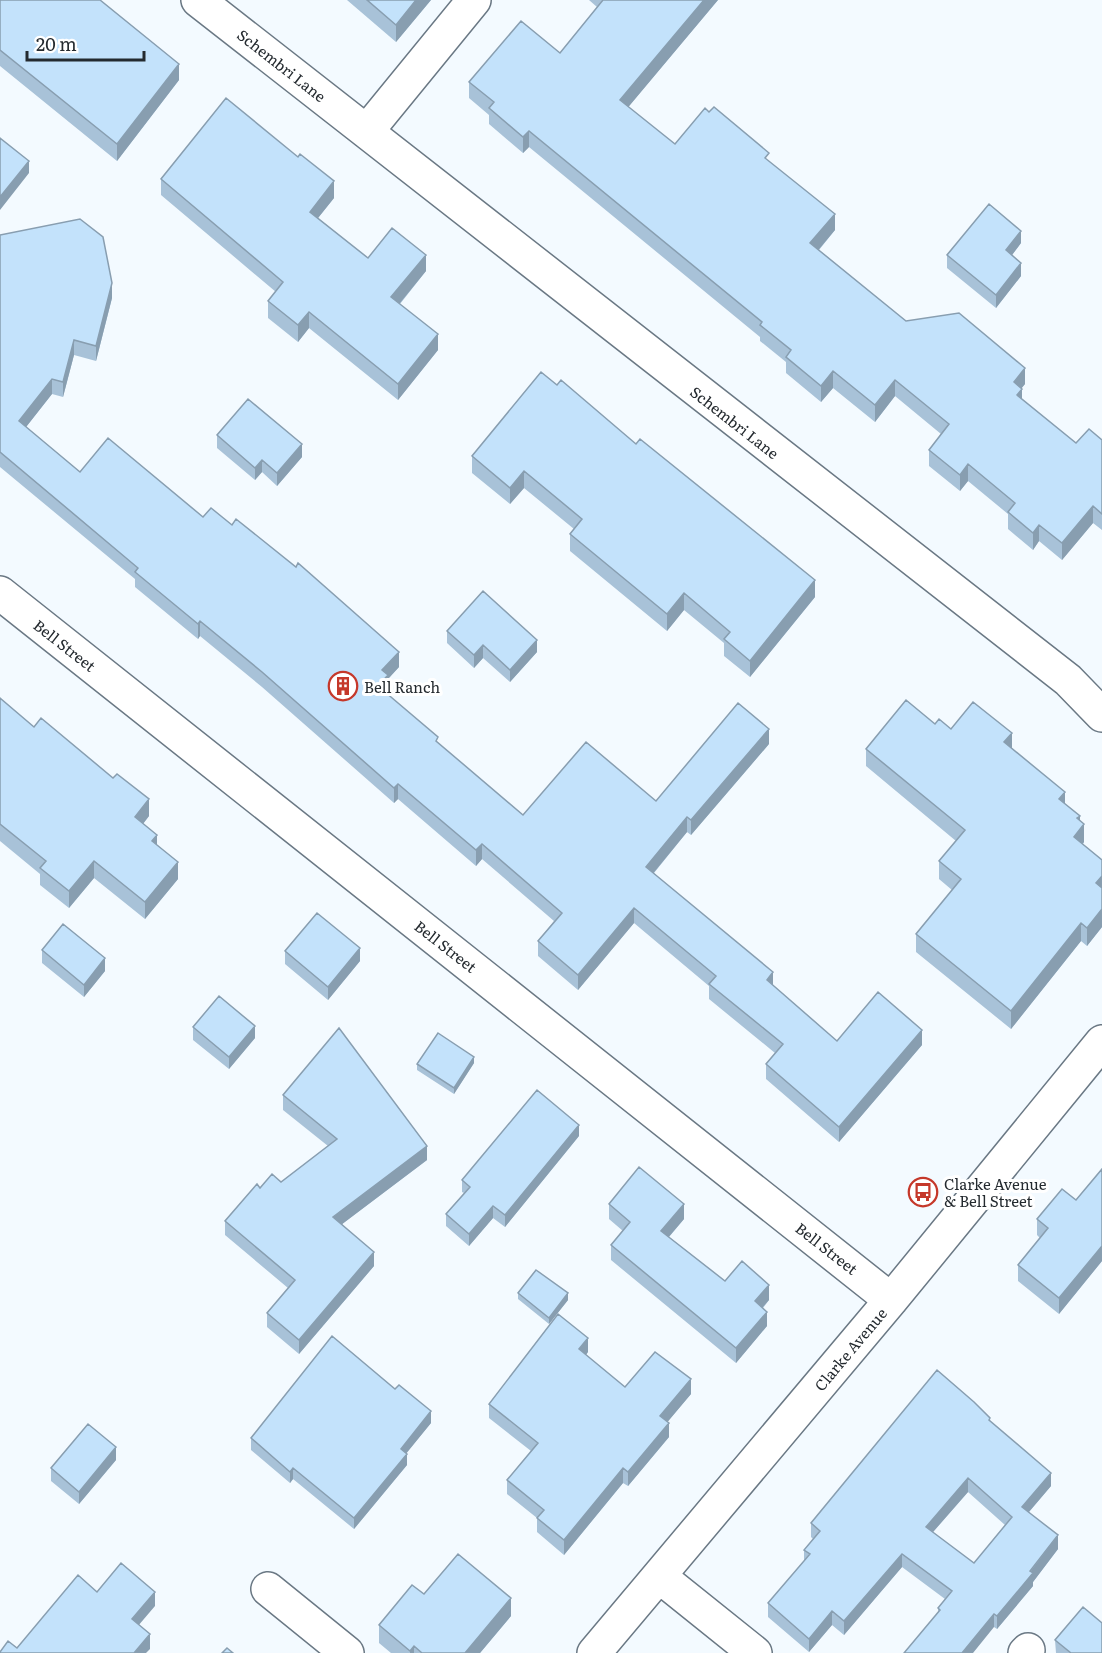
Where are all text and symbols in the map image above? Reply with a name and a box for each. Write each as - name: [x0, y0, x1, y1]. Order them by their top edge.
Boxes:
- street label: Schembri Lane: [233, 23, 331, 107]
- scale bar: [27, 24, 144, 62]
- text: 20 m: [36, 30, 77, 57]
- street label: Schembri Lane: [686, 380, 784, 464]
- street label: Bell Street: [29, 613, 101, 677]
- building icon: Bell Ranch: [327, 670, 359, 702]
- place label: Bell Ranch: [364, 675, 440, 698]
- street label: Bell Street: [410, 914, 482, 978]
- place label: Clarke Avenue & Bell Street: [944, 1172, 1047, 1212]
- bus stop icon: Clarke Avenue & Bell Street: [907, 1176, 939, 1208]
- street label: Bell Street: [791, 1216, 863, 1280]
- street label: Clarke Avenue: [808, 1302, 892, 1396]

